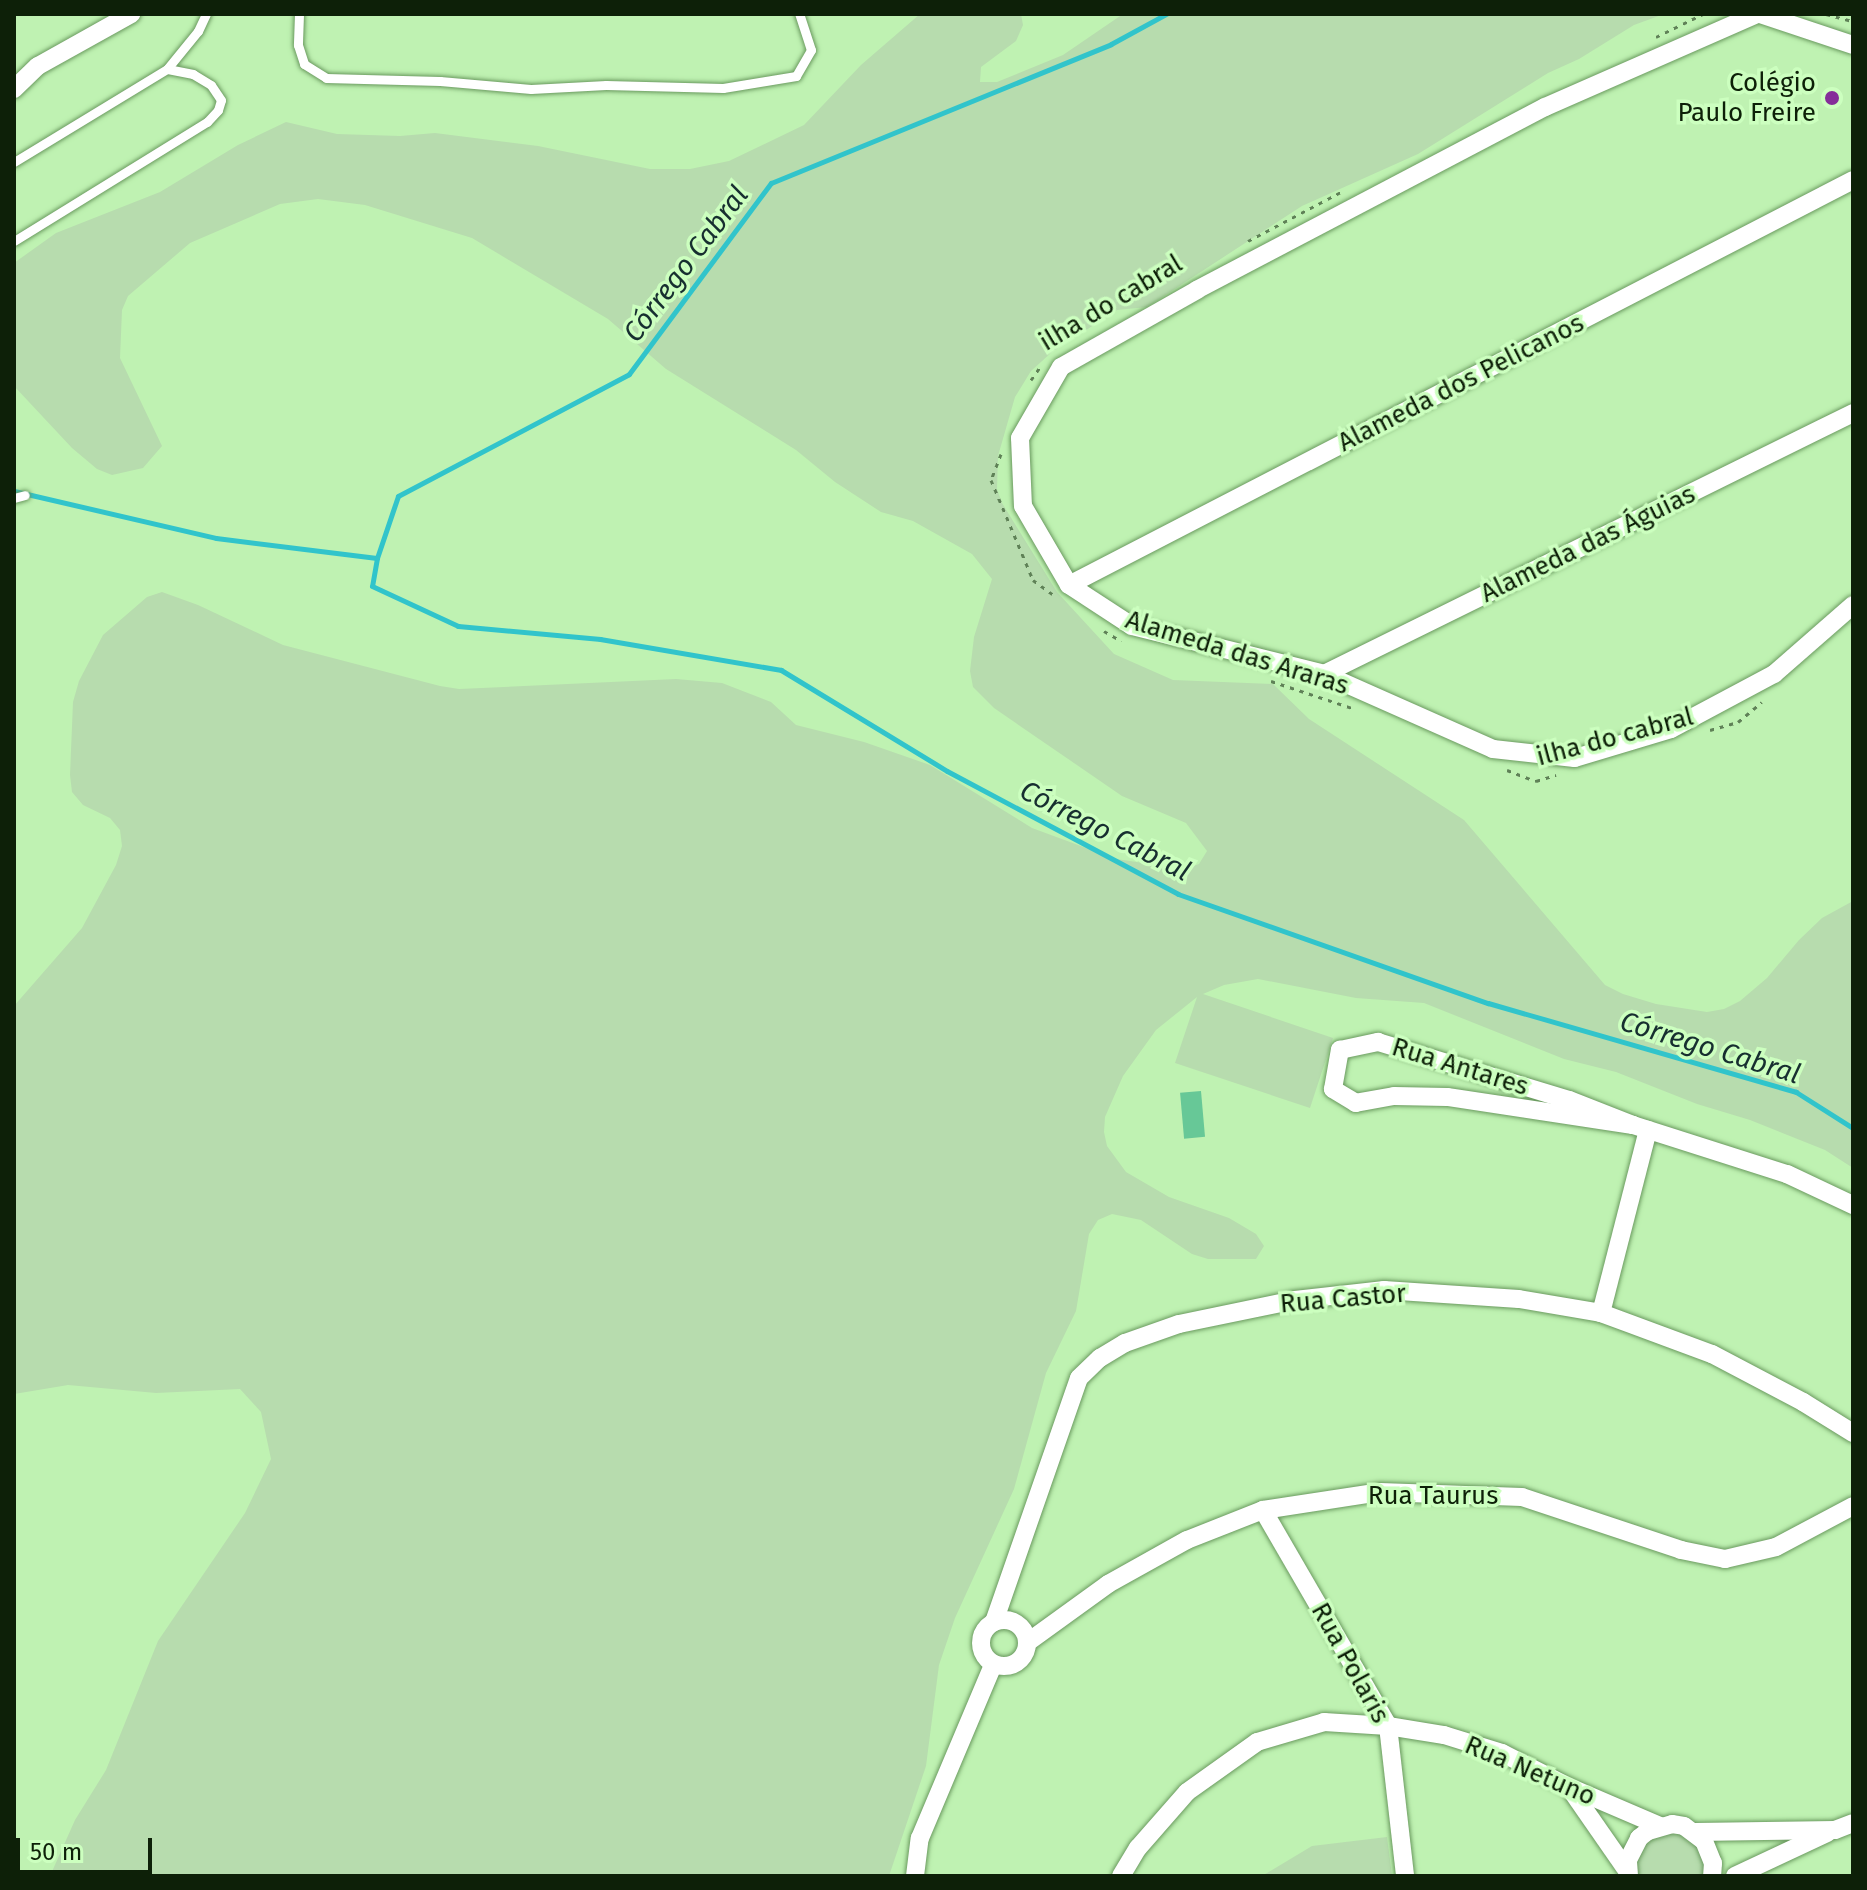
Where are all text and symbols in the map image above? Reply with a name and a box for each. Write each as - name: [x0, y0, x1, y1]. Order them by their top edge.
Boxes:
- place label: Colégio Paulo Freire: [1677, 67, 1816, 128]
- marker: Colégio Paulo Freire: [1823, 89, 1841, 107]
- water label: Córrego Cabral: [616, 179, 756, 349]
- street label: ilha do cabral: [1034, 248, 1188, 358]
- street label: Alameda dos Pelicanos: [1333, 307, 1589, 459]
- street label: Alameda das Águias: [1476, 479, 1700, 609]
- street label: Alameda das Araras: [1122, 604, 1352, 702]
- street label: ilha do cabral: [1533, 701, 1697, 773]
- water label: Córrego Cabral: [1014, 774, 1196, 888]
- water label: Córrego Cabral: [1616, 1005, 1804, 1091]
- street label: Rua Antares: [1388, 1031, 1532, 1103]
- street label: Rua Castor: [1279, 1278, 1407, 1320]
- street label: Rua Taurus: [1368, 1480, 1498, 1512]
- street label: Rua Polaris: [1304, 1597, 1396, 1729]
- street label: Rua Netuno: [1460, 1730, 1600, 1812]
- scale bar: [20, 1822, 156, 1872]
- text: 50 m: [30, 1838, 82, 1866]

